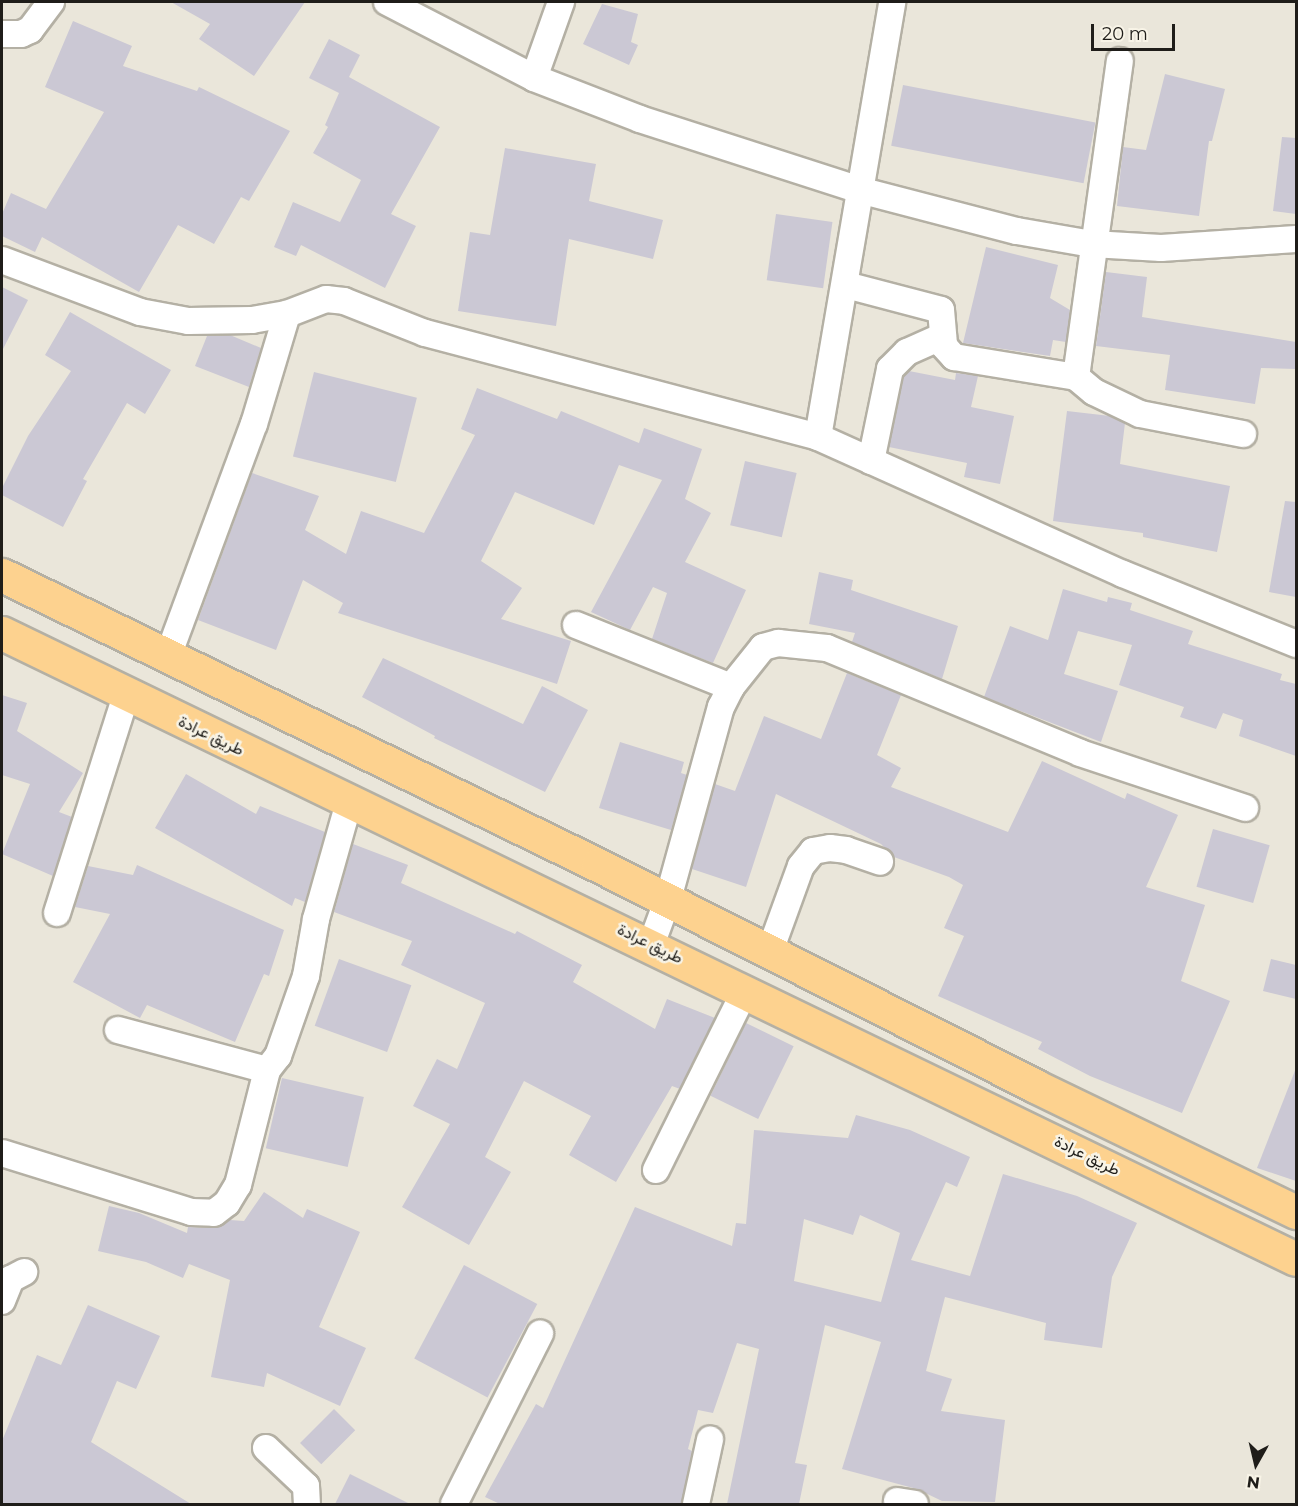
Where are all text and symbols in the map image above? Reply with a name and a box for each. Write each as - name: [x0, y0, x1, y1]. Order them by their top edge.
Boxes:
- scale bar: [1094, 12, 1178, 50]
- text: 20 m: [1102, 23, 1148, 45]
- street label: طريق عرادة: [175, 712, 247, 760]
- street label: طريق عرادة: [614, 920, 686, 968]
- street label: طريق عرادة: [1051, 1132, 1123, 1180]
- north arrow: [1226, 1434, 1286, 1494]
- text: N: [1246, 1472, 1261, 1493]

